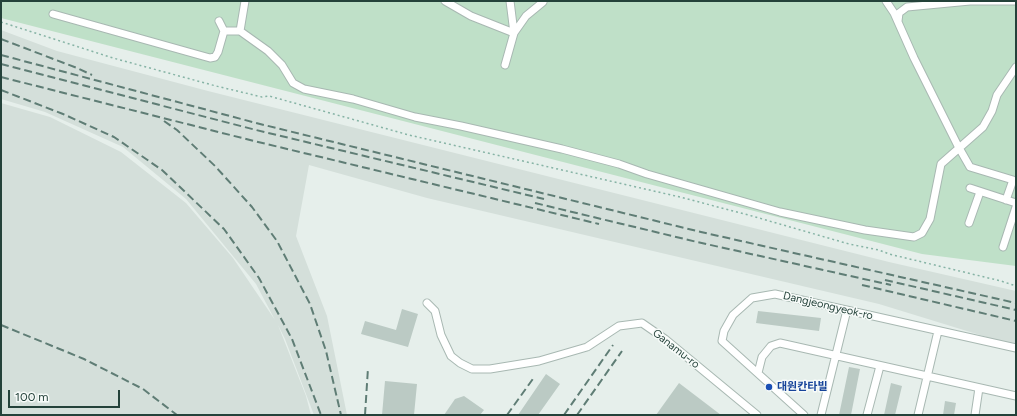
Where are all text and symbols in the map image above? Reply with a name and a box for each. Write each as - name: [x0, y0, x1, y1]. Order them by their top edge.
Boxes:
- street label: Dangjeongyeok-ro: [782, 289, 874, 323]
- street label: Ganamu-ro: [650, 327, 702, 371]
- place label: 대원칸타빌: [777, 380, 828, 394]
- scale bar: [10, 382, 122, 408]
- marker: 대원칸타빌: [764, 382, 774, 392]
- text: 100 m: [15, 390, 49, 404]

